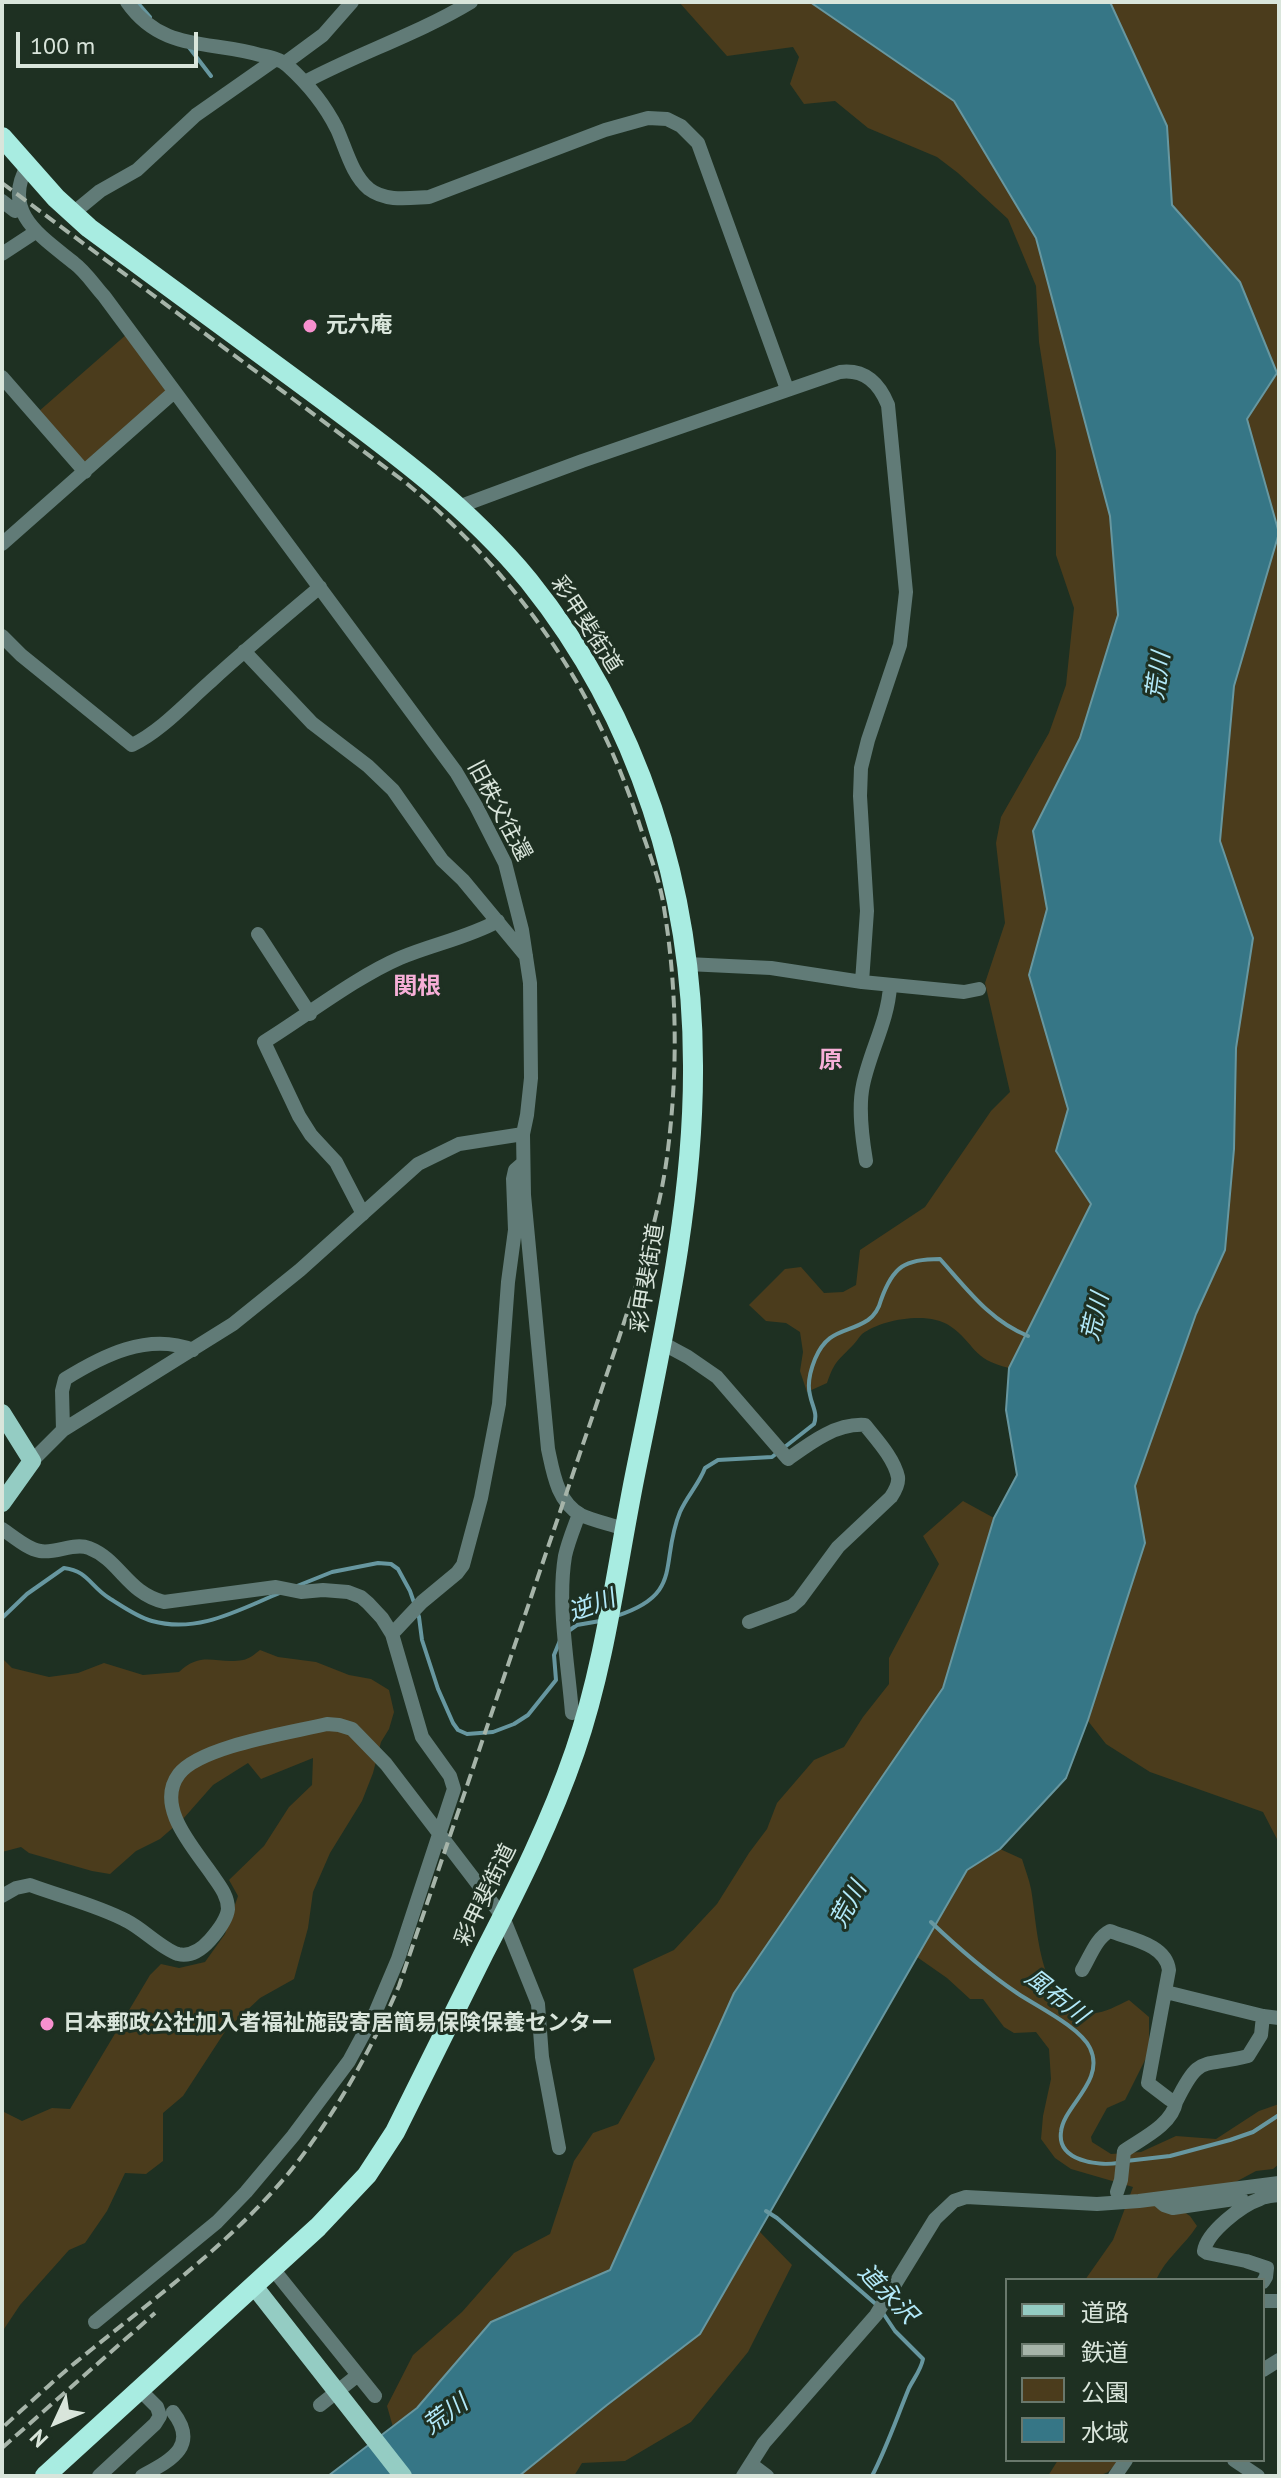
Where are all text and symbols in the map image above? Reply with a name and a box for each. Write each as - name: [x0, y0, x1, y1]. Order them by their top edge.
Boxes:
- scale bar: [20, 16, 202, 66]
- text: 100 m: [30, 30, 95, 61]
- place label: 元六庵: [326, 313, 392, 339]
- marker: 元六庵: [301, 317, 319, 335]
- street label: 彩甲斐街道: [545, 572, 627, 678]
- water label: 荒川: [1141, 650, 1177, 702]
- street label: 旧秩父往還: [462, 756, 536, 866]
- district label: 関根: [393, 973, 441, 1001]
- district label: 原: [819, 1047, 843, 1075]
- street label: 彩甲斐街道: [626, 1222, 670, 1334]
- water label: 荒川: [1077, 1290, 1115, 1344]
- water label: 逆川: [565, 1584, 619, 1628]
- street label: 彩甲斐街道: [450, 1840, 522, 1950]
- water label: 荒川: [825, 1877, 873, 1933]
- water label: 風布川: [1019, 1963, 1093, 2031]
- place label: 日本郵政公社加入者福祉施設寄居簡易保険保養センター: [63, 2011, 613, 2037]
- marker: 日本郵政公社加入者福祉施設寄居簡易保険保養センター: [38, 2015, 56, 2033]
- water label: 道永沢: [852, 2258, 922, 2330]
- legend: [1005, 2278, 1265, 2462]
- text: 道路: [1081, 2297, 1129, 2328]
- text: 鉄道: [1081, 2337, 1129, 2368]
- text: 公園: [1081, 2377, 1129, 2408]
- north arrow: [16, 2382, 96, 2462]
- water label: 荒川: [418, 2389, 474, 2441]
- text: 水域: [1081, 2417, 1129, 2448]
- text: N: [24, 2424, 54, 2454]

